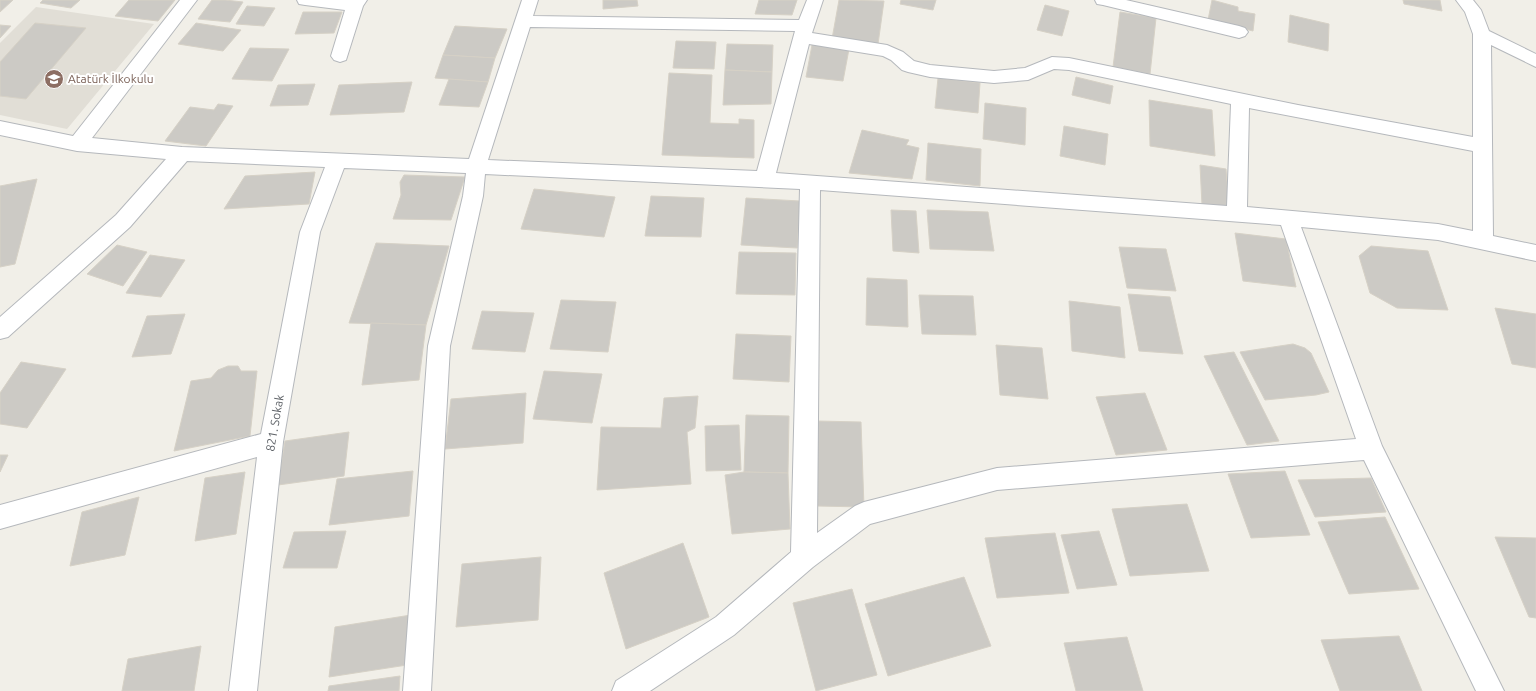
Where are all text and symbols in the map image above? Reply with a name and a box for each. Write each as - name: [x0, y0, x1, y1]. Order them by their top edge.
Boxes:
- school or university icon: Atatürk İlkokulu: [43, 68, 65, 90]
- place label: Atatürk İlkokulu: [68, 72, 154, 85]
- street label: 821. Sokak: [263, 393, 286, 452]

